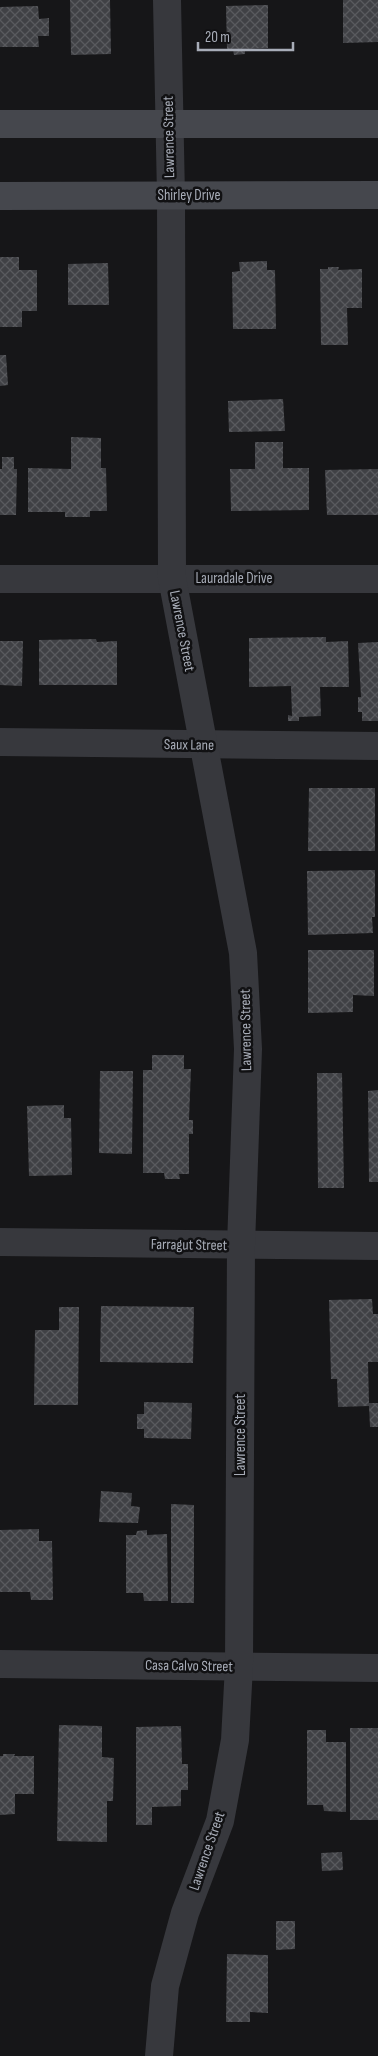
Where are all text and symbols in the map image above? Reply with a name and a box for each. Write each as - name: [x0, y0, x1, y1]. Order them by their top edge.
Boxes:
- scale bar: [198, 20, 293, 52]
- text: 20 m: [205, 28, 230, 47]
- street label: Lawrence Street: [159, 95, 179, 178]
- street label: Shirley Drive: [157, 186, 221, 205]
- street label: Lauradale Drive: [196, 569, 272, 588]
- street label: Lawrence Street: [165, 589, 199, 674]
- street label: Saux Lane: [164, 735, 214, 755]
- street label: Lawrence Street: [236, 988, 256, 1071]
- street label: Farragut Street: [151, 1235, 228, 1255]
- street label: Lawrence Street: [231, 1393, 250, 1476]
- street label: Casa Calvo Street: [145, 1656, 233, 1676]
- street label: Lawrence Street: [185, 1809, 229, 1893]

